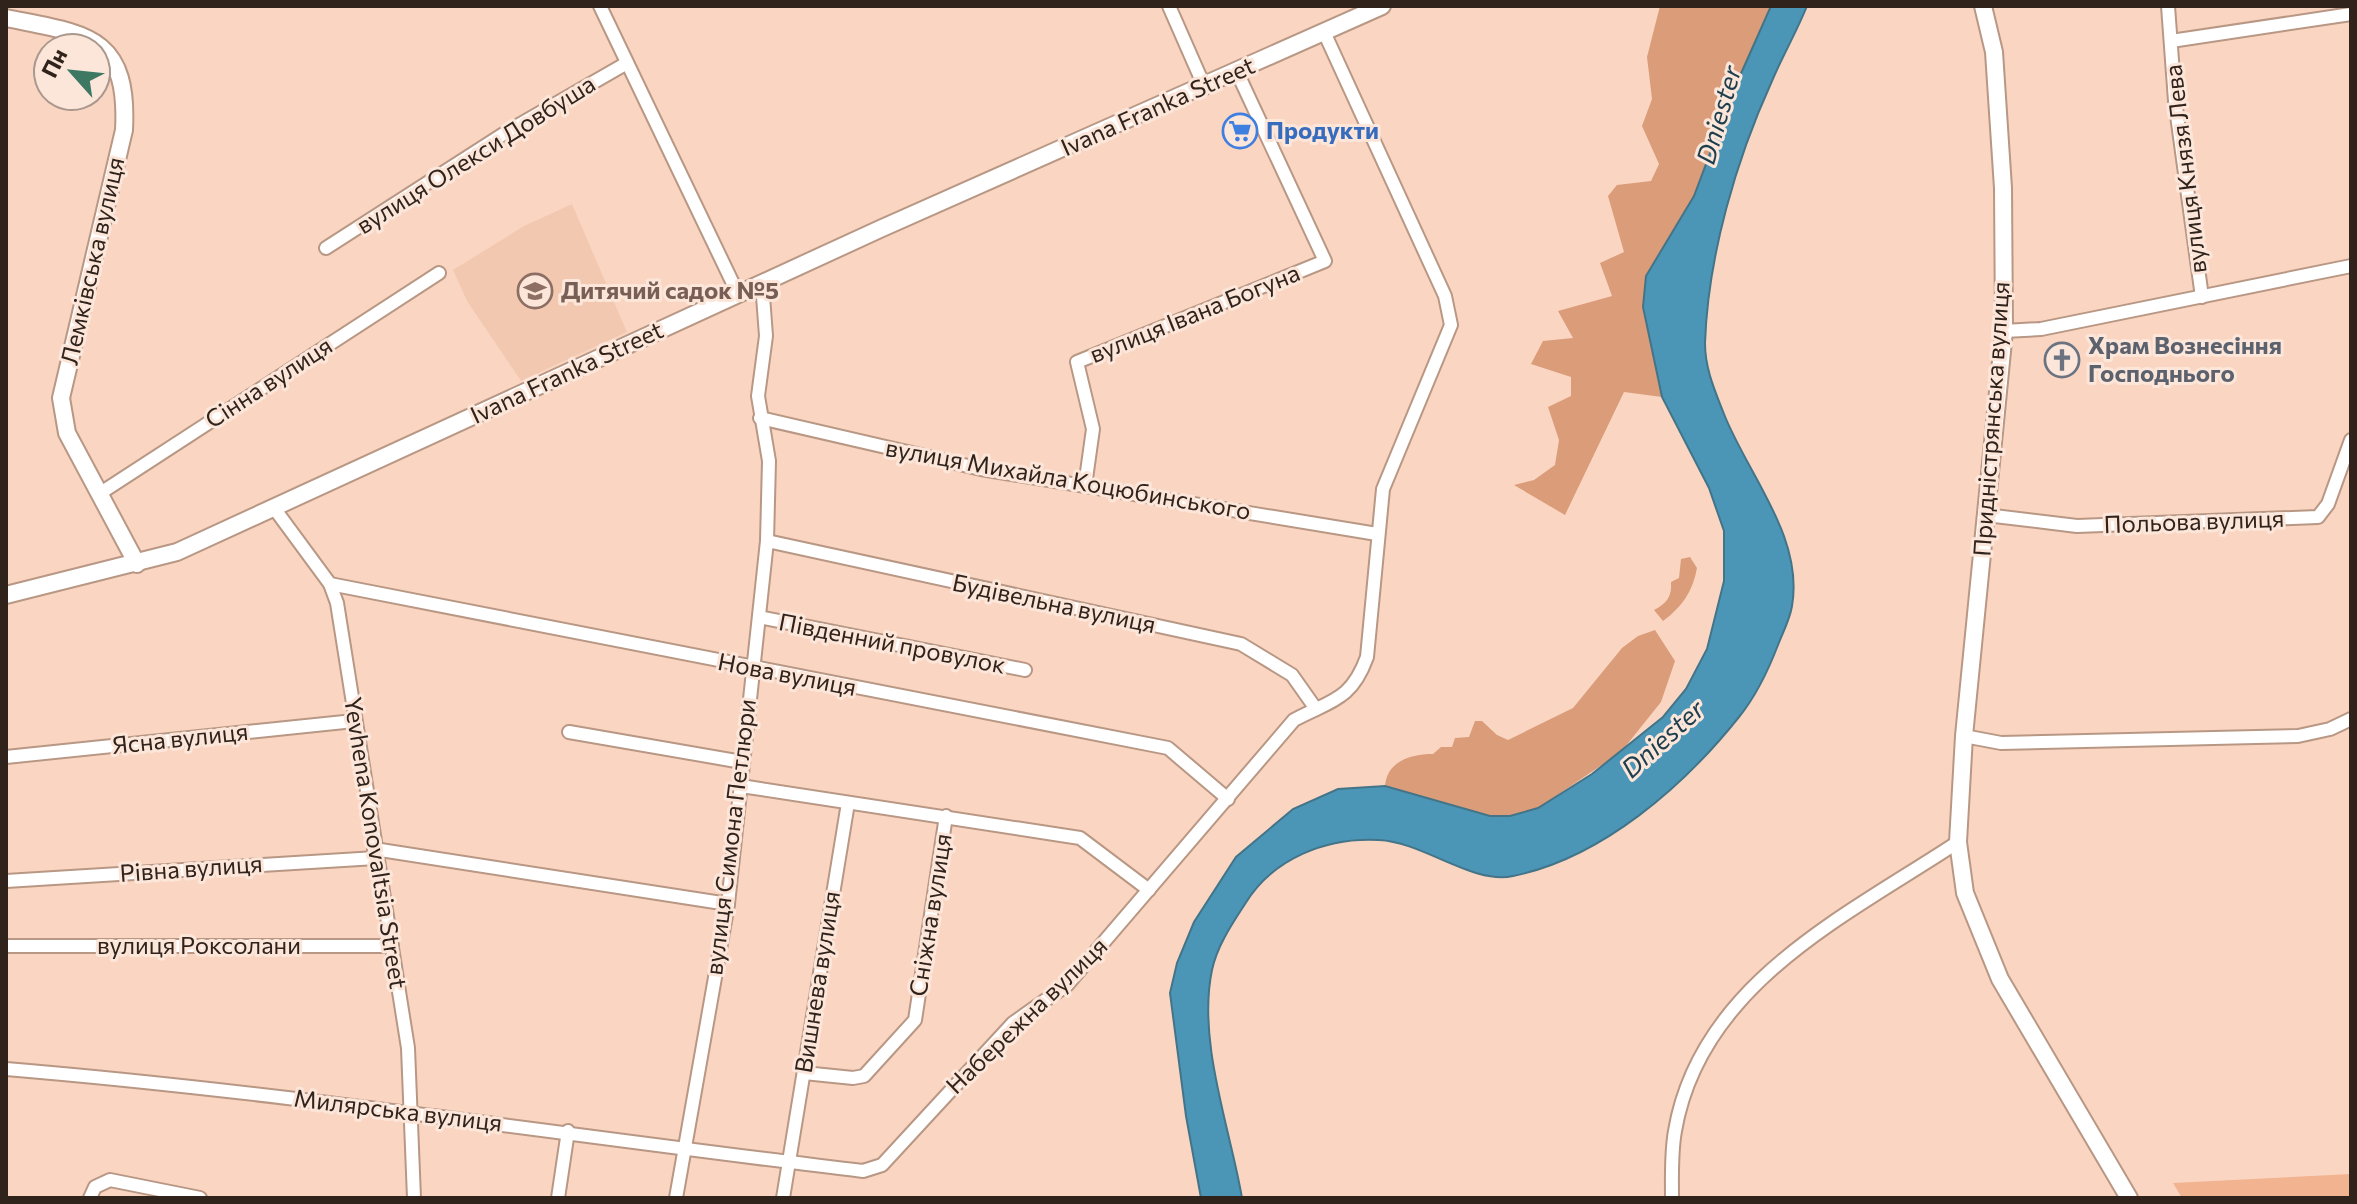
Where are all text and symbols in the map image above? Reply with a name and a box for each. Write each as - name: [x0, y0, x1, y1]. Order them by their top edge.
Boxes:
- north arrow: [32, 32, 112, 112]
- text: Пн: [35, 44, 72, 82]
- street label: Ivana Franka Street: [1056, 50, 1259, 161]
- water label: Dniester: [1689, 60, 1747, 167]
- street label: вулиця Князя Лева: [2157, 63, 2212, 275]
- street label: вулиця Олекси Довбуша: [350, 68, 600, 239]
- supermarket icon: Продукти: [1221, 112, 1259, 150]
- place label: Продукти: [1266, 115, 1379, 144]
- street label: Лемківська вулиця: [54, 154, 130, 367]
- street label: вулиця Івана Богуна: [1085, 257, 1304, 368]
- school or university icon: Дитячий садок №5: [516, 272, 554, 310]
- place label: Дитячий садок №5: [561, 275, 779, 304]
- street label: Придністрянська вулиця: [1966, 280, 2015, 557]
- street label: Ivana Franka Street: [465, 314, 667, 429]
- street label: Сінна вулиця: [199, 330, 337, 434]
- place label: Храм Вознесіння Господнього: [2088, 330, 2282, 387]
- church icon: Храм Вознесіння Господнього: [2043, 341, 2081, 379]
- street label: вулиця Михайла Коцюбинського: [883, 432, 1253, 525]
- street label: Польова вулиця: [2103, 503, 2285, 538]
- street label: Будівельна вулиця: [950, 567, 1159, 638]
- street label: Південний провулок: [776, 606, 1008, 679]
- street label: Нова вулиця: [716, 646, 859, 701]
- water label: Dniester: [1614, 692, 1711, 783]
- street label: Yevhena Konovaltsia Street: [339, 695, 414, 991]
- street label: вулиця Симона Петлюри: [698, 697, 761, 977]
- street label: Ясна вулиця: [110, 716, 250, 759]
- street label: Сніжна вулиця: [902, 831, 957, 998]
- street label: Рівна вулиця: [118, 848, 263, 887]
- street label: Вишнева вулиця: [788, 889, 845, 1075]
- street label: вулиця Роксолани: [97, 930, 301, 959]
- street label: Набережна вулиця: [939, 931, 1112, 1099]
- street label: Милярська вулиця: [292, 1082, 504, 1137]

